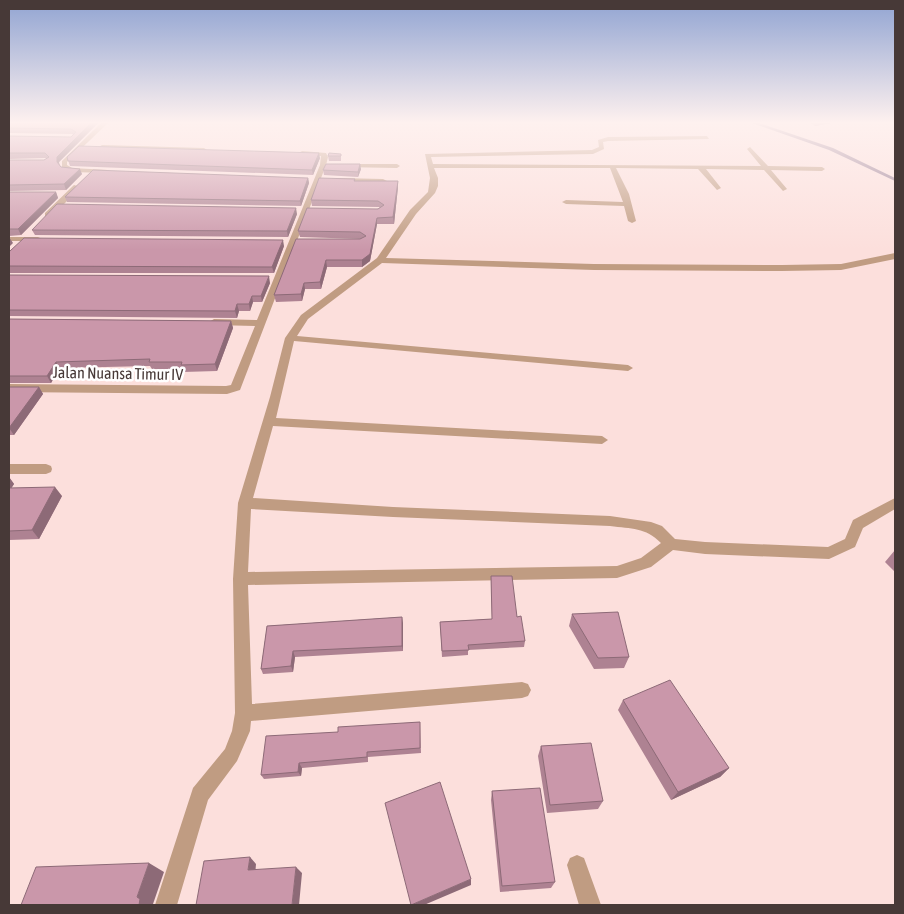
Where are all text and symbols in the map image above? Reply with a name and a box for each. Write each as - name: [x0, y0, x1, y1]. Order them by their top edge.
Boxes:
- street label: Jalan Nuansa Timur IV: [53, 363, 183, 383]

